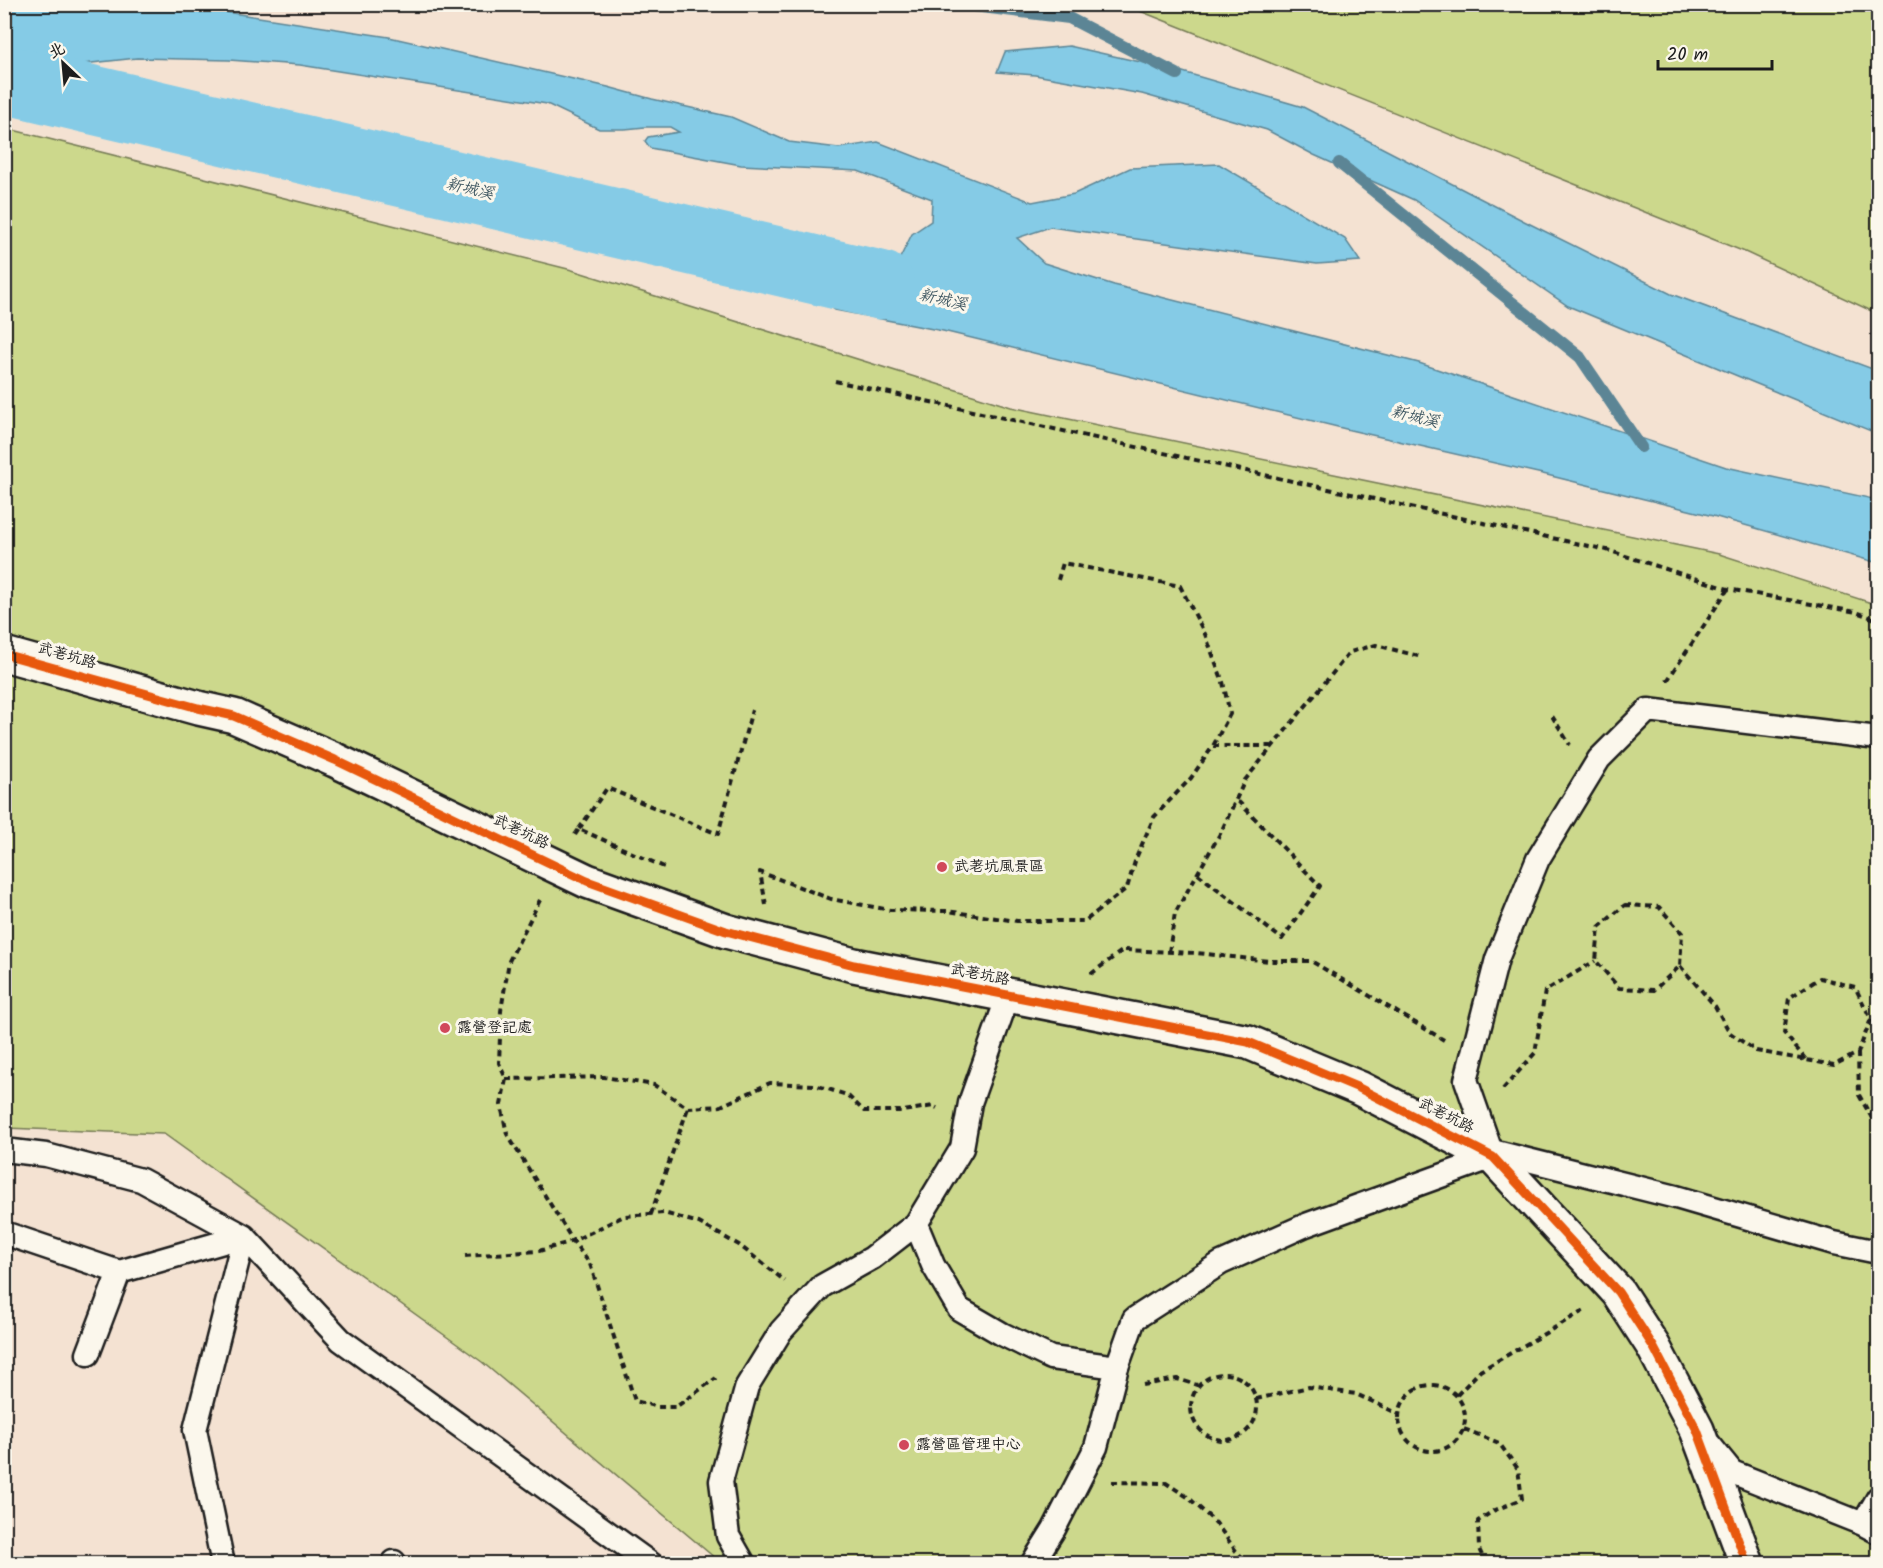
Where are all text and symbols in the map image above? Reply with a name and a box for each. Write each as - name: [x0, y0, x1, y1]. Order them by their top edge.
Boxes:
- north arrow: [33, 33, 93, 93]
- scale bar: [1658, 33, 1772, 71]
- text: 北: [44, 36, 70, 66]
- text: 20 m: [1667, 41, 1708, 70]
- water label: 新城溪: [444, 171, 497, 207]
- water label: 新城溪: [917, 282, 970, 318]
- water label: 新城溪: [1389, 399, 1442, 435]
- street label: 武荖坑路: [35, 636, 99, 676]
- street label: 武荖坑路: [489, 808, 553, 856]
- place label: 武荖坑風景區: [954, 855, 1044, 879]
- marker: 武荖坑風景區: [935, 860, 949, 874]
- street label: 武荖坑路: [948, 957, 1012, 993]
- place label: 露營登記處: [457, 1016, 532, 1040]
- marker: 露營登記處: [438, 1021, 452, 1035]
- street label: 武荖坑路: [1414, 1092, 1478, 1140]
- place label: 露營區管理中心: [916, 1433, 1021, 1457]
- marker: 露營區管理中心: [897, 1438, 911, 1452]

